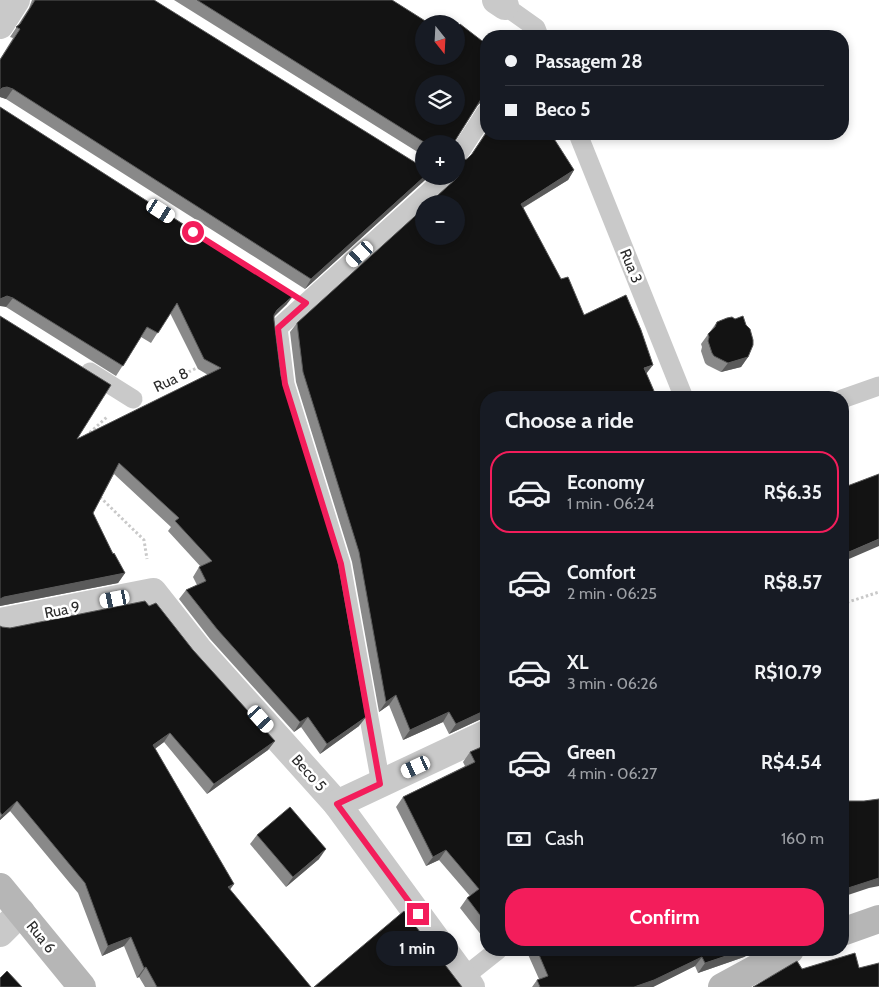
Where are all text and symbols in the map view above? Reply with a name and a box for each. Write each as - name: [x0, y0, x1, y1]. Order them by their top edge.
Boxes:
- north arrow: [415, 15, 465, 65]
- map controls: [415, 15, 465, 245]
- text: Passagem 28: [535, 50, 643, 73]
- button: layers: [415, 75, 465, 125]
- text: Beco 5: [535, 98, 591, 121]
- button: +: [415, 135, 465, 185]
- button: −: [415, 195, 465, 245]
- car: [144, 197, 177, 225]
- route start: [182, 221, 204, 243]
- car: [343, 238, 376, 270]
- street label: Rua 3: [616, 246, 646, 286]
- street label: Rua 8: [151, 364, 191, 396]
- text: Choose a ride: [505, 407, 634, 434]
- icon: car: [507, 470, 552, 515]
- text: Economy: [567, 471, 645, 494]
- text: R$6.35: [764, 481, 822, 504]
- text: 1 min · 06:24: [567, 494, 654, 513]
- icon: car: [507, 560, 552, 605]
- text: Comfort: [567, 561, 636, 584]
- text: R$8.57: [763, 571, 822, 594]
- text: 2 min · 06:25: [567, 584, 657, 603]
- car: [98, 589, 131, 609]
- street label: Rua 9: [43, 598, 81, 622]
- icon: car: [507, 650, 552, 695]
- text: XL: [567, 651, 588, 674]
- text: R$10.79: [754, 661, 822, 684]
- text: 3 min · 06:26: [567, 674, 658, 693]
- car: [245, 703, 276, 735]
- icon: car: [507, 740, 552, 785]
- text: Green: [567, 741, 616, 764]
- street label: Beco 5: [288, 751, 330, 795]
- text: R$4.54: [761, 751, 822, 774]
- car: [399, 754, 432, 780]
- text: 4 min · 06:27: [567, 764, 657, 783]
- icon: cash: [505, 825, 533, 853]
- text: Cash: [545, 827, 584, 850]
- text: 160 m: [781, 829, 824, 848]
- button: Confirm: [505, 888, 824, 946]
- route end: [407, 903, 429, 925]
- street label: Rua 6: [23, 917, 59, 957]
- callout: 1 min: [377, 932, 459, 966]
- text: 1 min: [399, 939, 435, 958]

